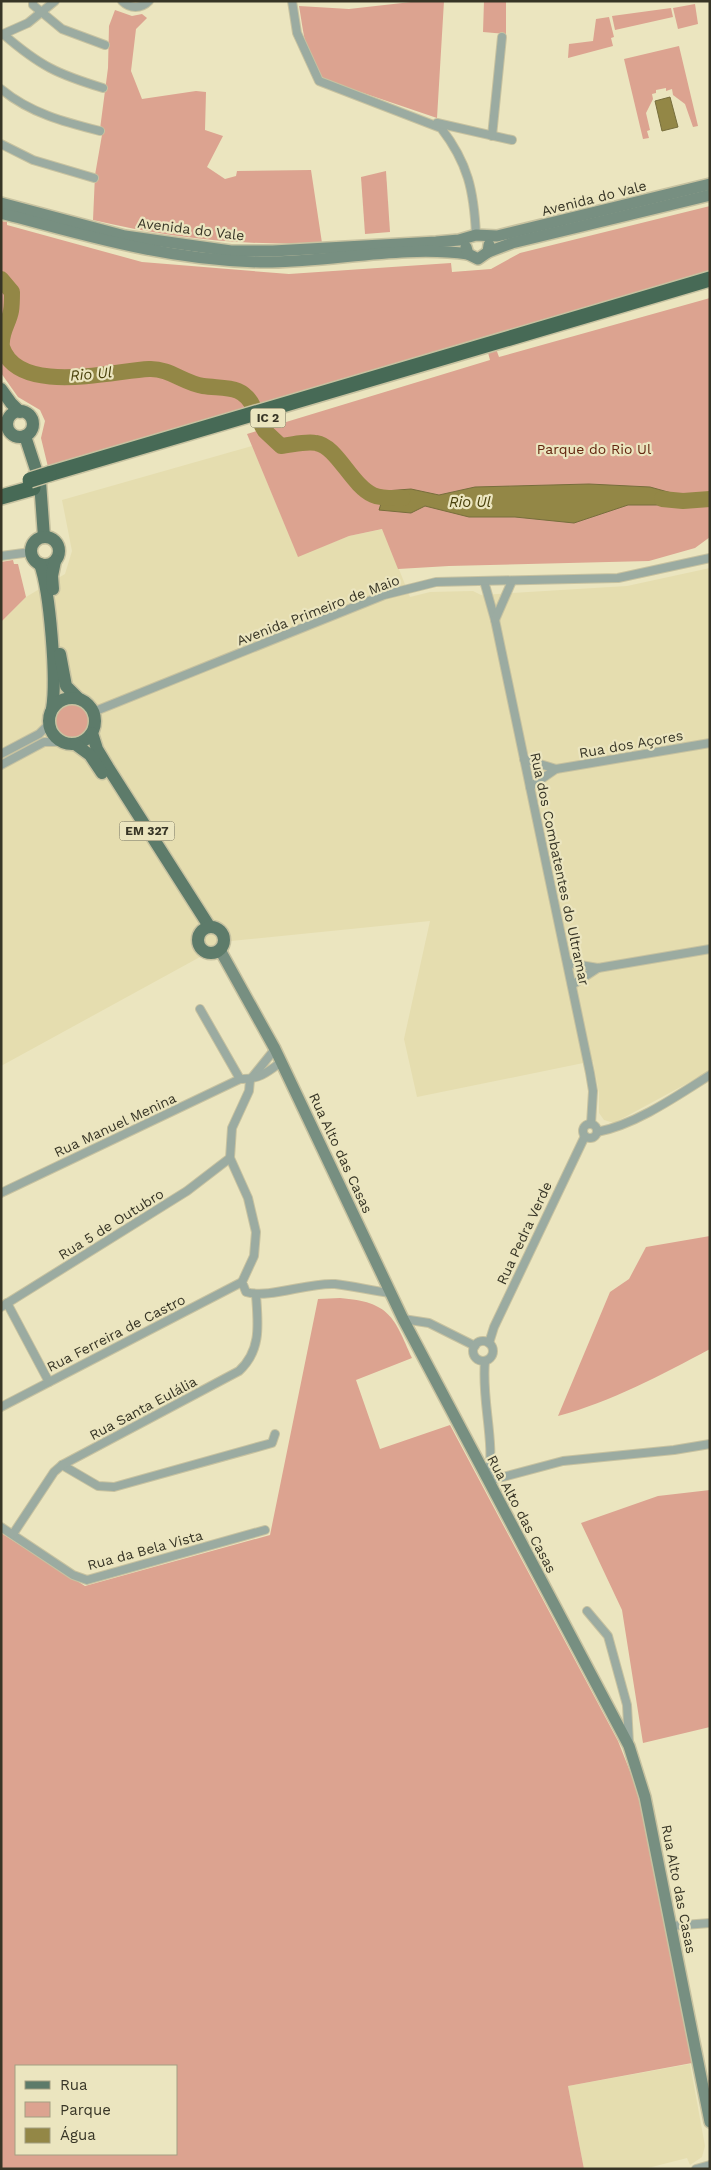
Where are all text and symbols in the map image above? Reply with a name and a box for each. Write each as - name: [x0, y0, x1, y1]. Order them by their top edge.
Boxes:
- street label: Avenida do Vale: [540, 177, 648, 219]
- street label: Avenida do Vale: [137, 214, 245, 244]
- water label: Rio Ul: [69, 363, 113, 385]
- road number: IC 2: [250, 408, 286, 428]
- park label: Parque do Rio Ul: [537, 441, 652, 457]
- water label: Rio Ul: [449, 493, 492, 511]
- street label: Avenida Primeiro de Maio: [234, 572, 402, 648]
- street label: Rua dos Açores: [578, 727, 684, 761]
- street label: Rua dos Combatentes do Ultramar: [527, 751, 593, 987]
- road number: EM 327: [120, 821, 174, 840]
- street label: Rua Manuel Menina: [51, 1090, 179, 1160]
- street label: Rua Alto das Casas: [306, 1090, 376, 1216]
- street label: Rua Pedra Verde: [493, 1179, 555, 1287]
- street label: Rua 5 de Outubro: [55, 1185, 167, 1263]
- street label: Rua Ferreira de Castro: [44, 1291, 188, 1375]
- street label: Rua Santa Eulália: [87, 1373, 199, 1443]
- street label: Rua Alto das Casas: [484, 1452, 560, 1576]
- street label: Rua da Bela Vista: [86, 1527, 204, 1573]
- street label: Rua Alto das Casas: [659, 1823, 699, 1955]
- legend: [15, 2065, 178, 2155]
- text: Rua: [60, 2076, 88, 2094]
- text: Parque: [60, 2101, 111, 2119]
- text: Água: [60, 2126, 96, 2144]

